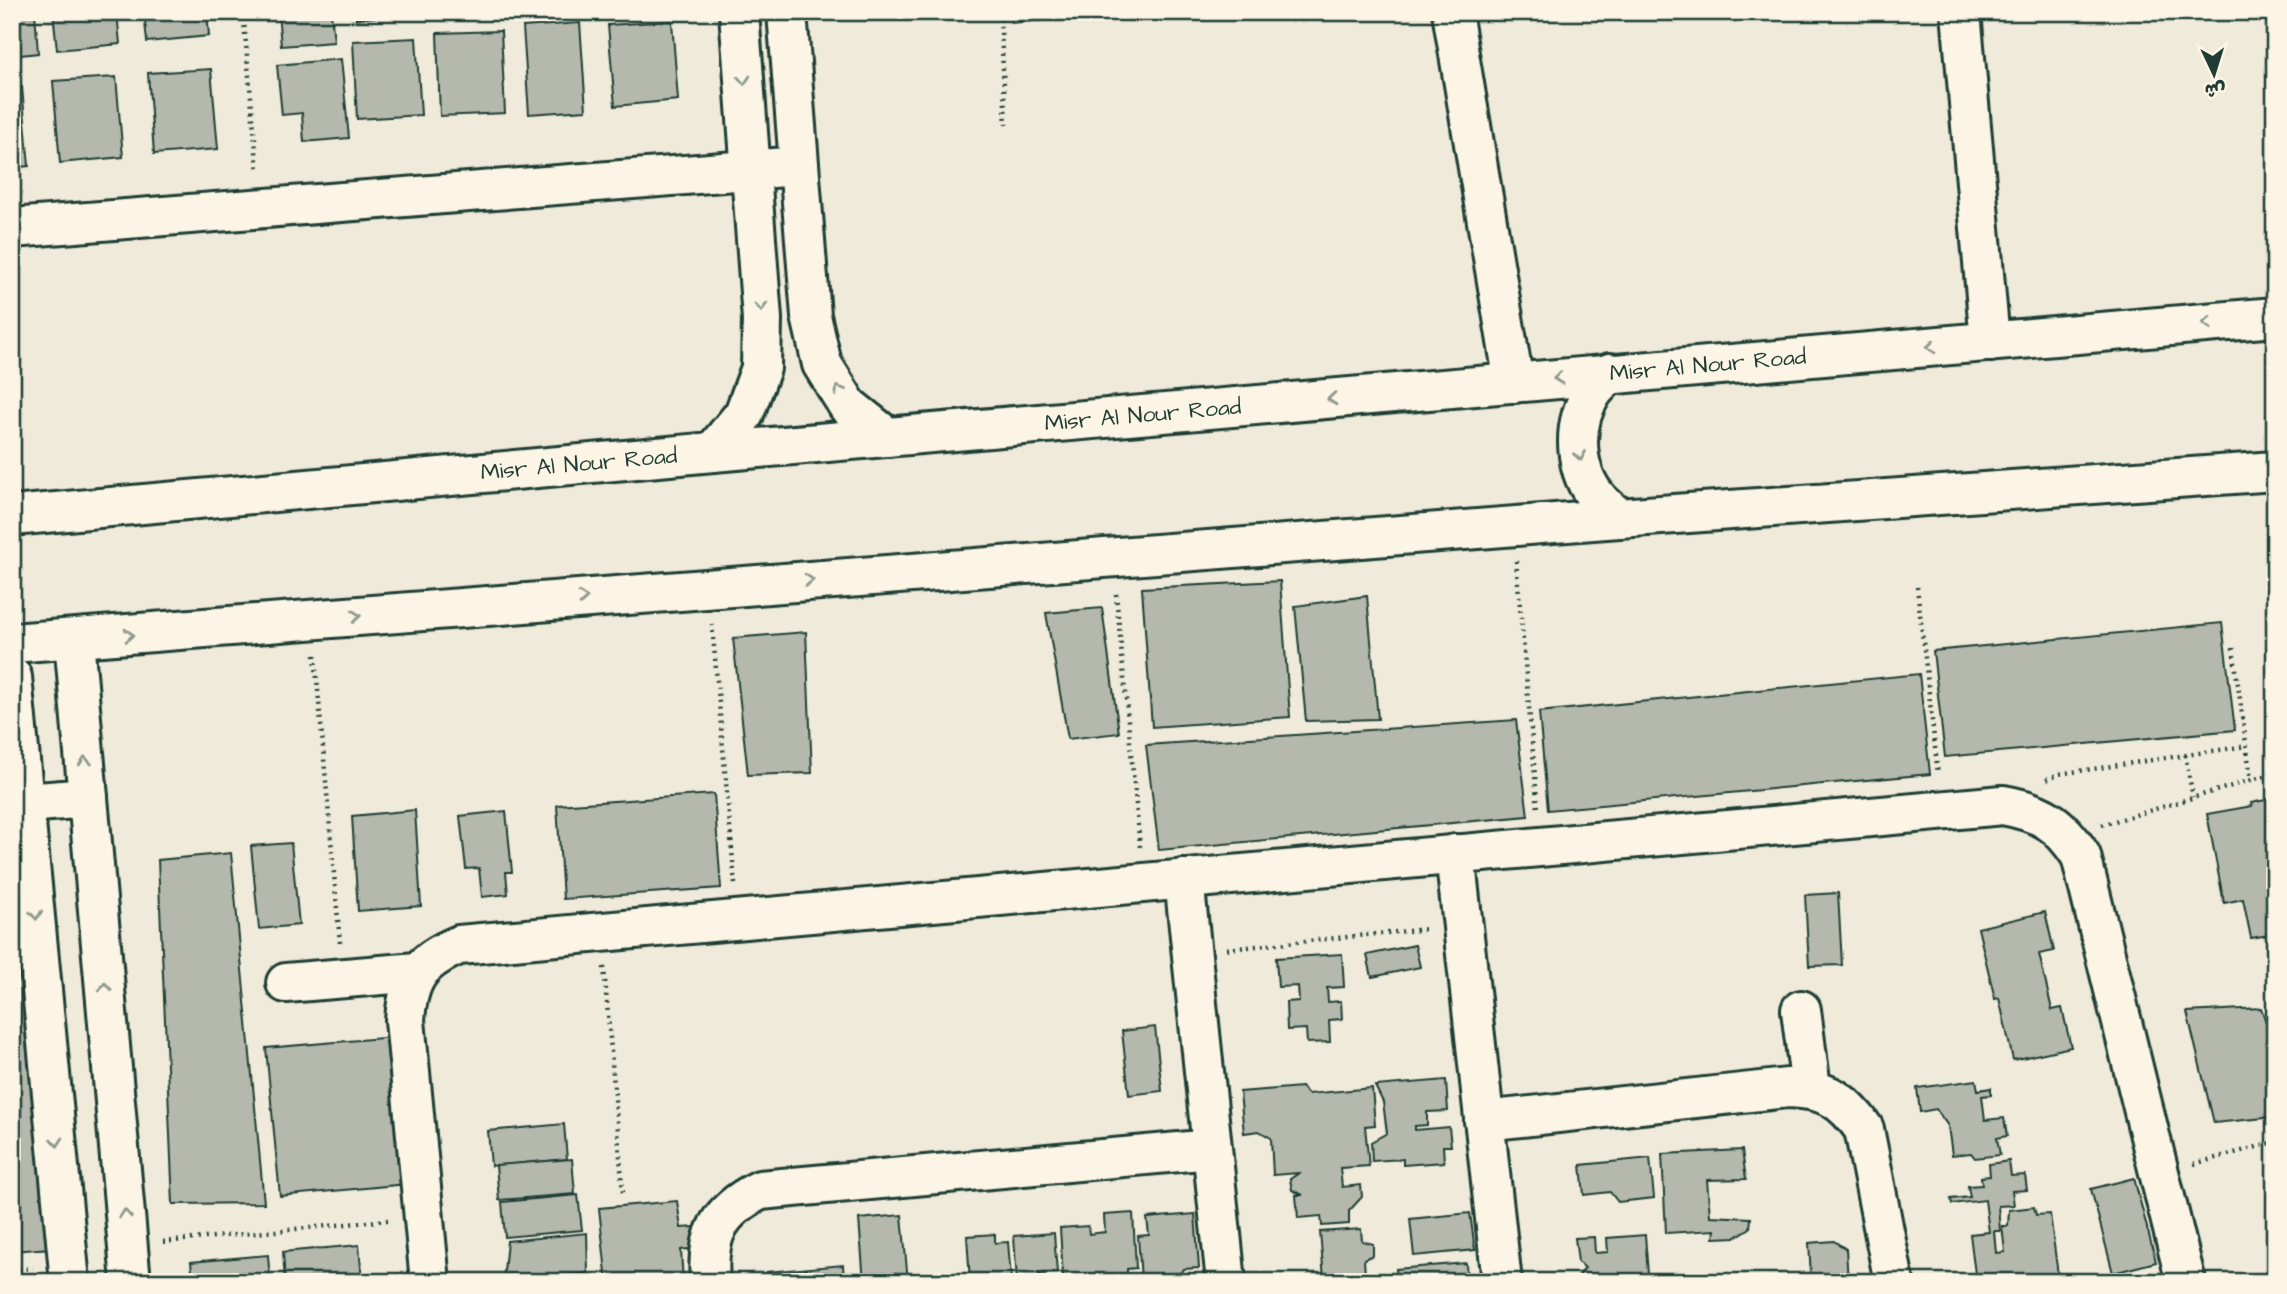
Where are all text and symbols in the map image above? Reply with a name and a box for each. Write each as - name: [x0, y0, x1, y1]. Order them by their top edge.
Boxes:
- north arrow: [2178, 38, 2248, 108]
- one-way arrow: [736, 75, 751, 86]
- text: ش: [2204, 75, 2226, 104]
- one-way arrow: [753, 302, 768, 313]
- one-way arrow: [2201, 315, 2212, 330]
- one-way arrow: [1925, 339, 1936, 354]
- street label: Misr Al Nour Road: [1608, 340, 1808, 390]
- one-way arrow: [1552, 371, 1564, 386]
- one-way arrow: [834, 385, 847, 398]
- street label: Misr Al Nour Road: [1043, 390, 1243, 440]
- one-way arrow: [1326, 391, 1337, 406]
- street label: Misr Al Nour Road: [479, 439, 679, 489]
- one-way arrow: [1572, 450, 1587, 462]
- one-way arrow: [804, 573, 815, 588]
- one-way arrow: [577, 591, 588, 606]
- one-way arrow: [351, 609, 362, 624]
- one-way arrow: [124, 628, 135, 643]
- one-way arrow: [78, 755, 93, 766]
- one-way arrow: [28, 910, 43, 921]
- one-way arrow: [98, 981, 113, 992]
- one-way arrow: [49, 1137, 64, 1148]
- one-way arrow: [118, 1208, 133, 1219]

